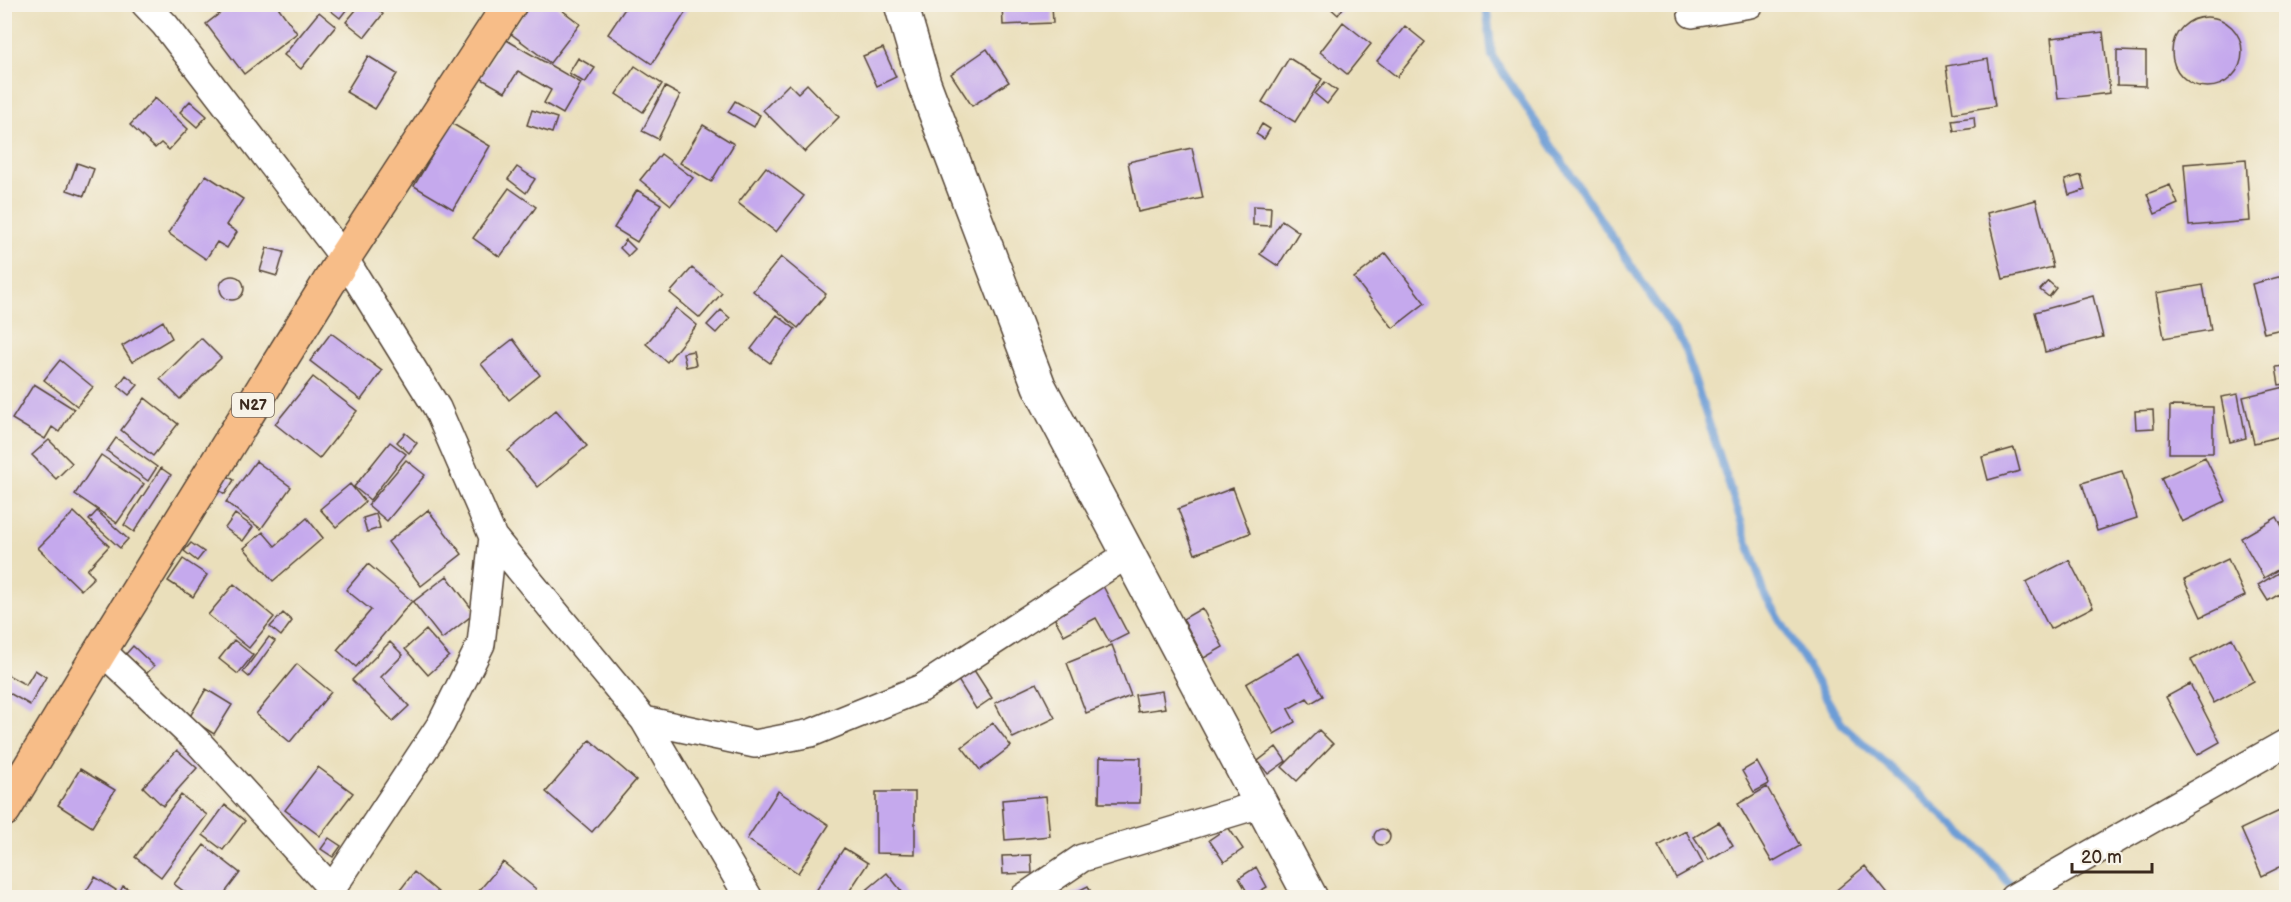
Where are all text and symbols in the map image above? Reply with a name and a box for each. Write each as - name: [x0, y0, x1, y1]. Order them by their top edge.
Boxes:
- road number: N27: [232, 393, 274, 417]
- scale bar: [2072, 836, 2152, 874]
- text: 20 m: [2081, 847, 2122, 868]

